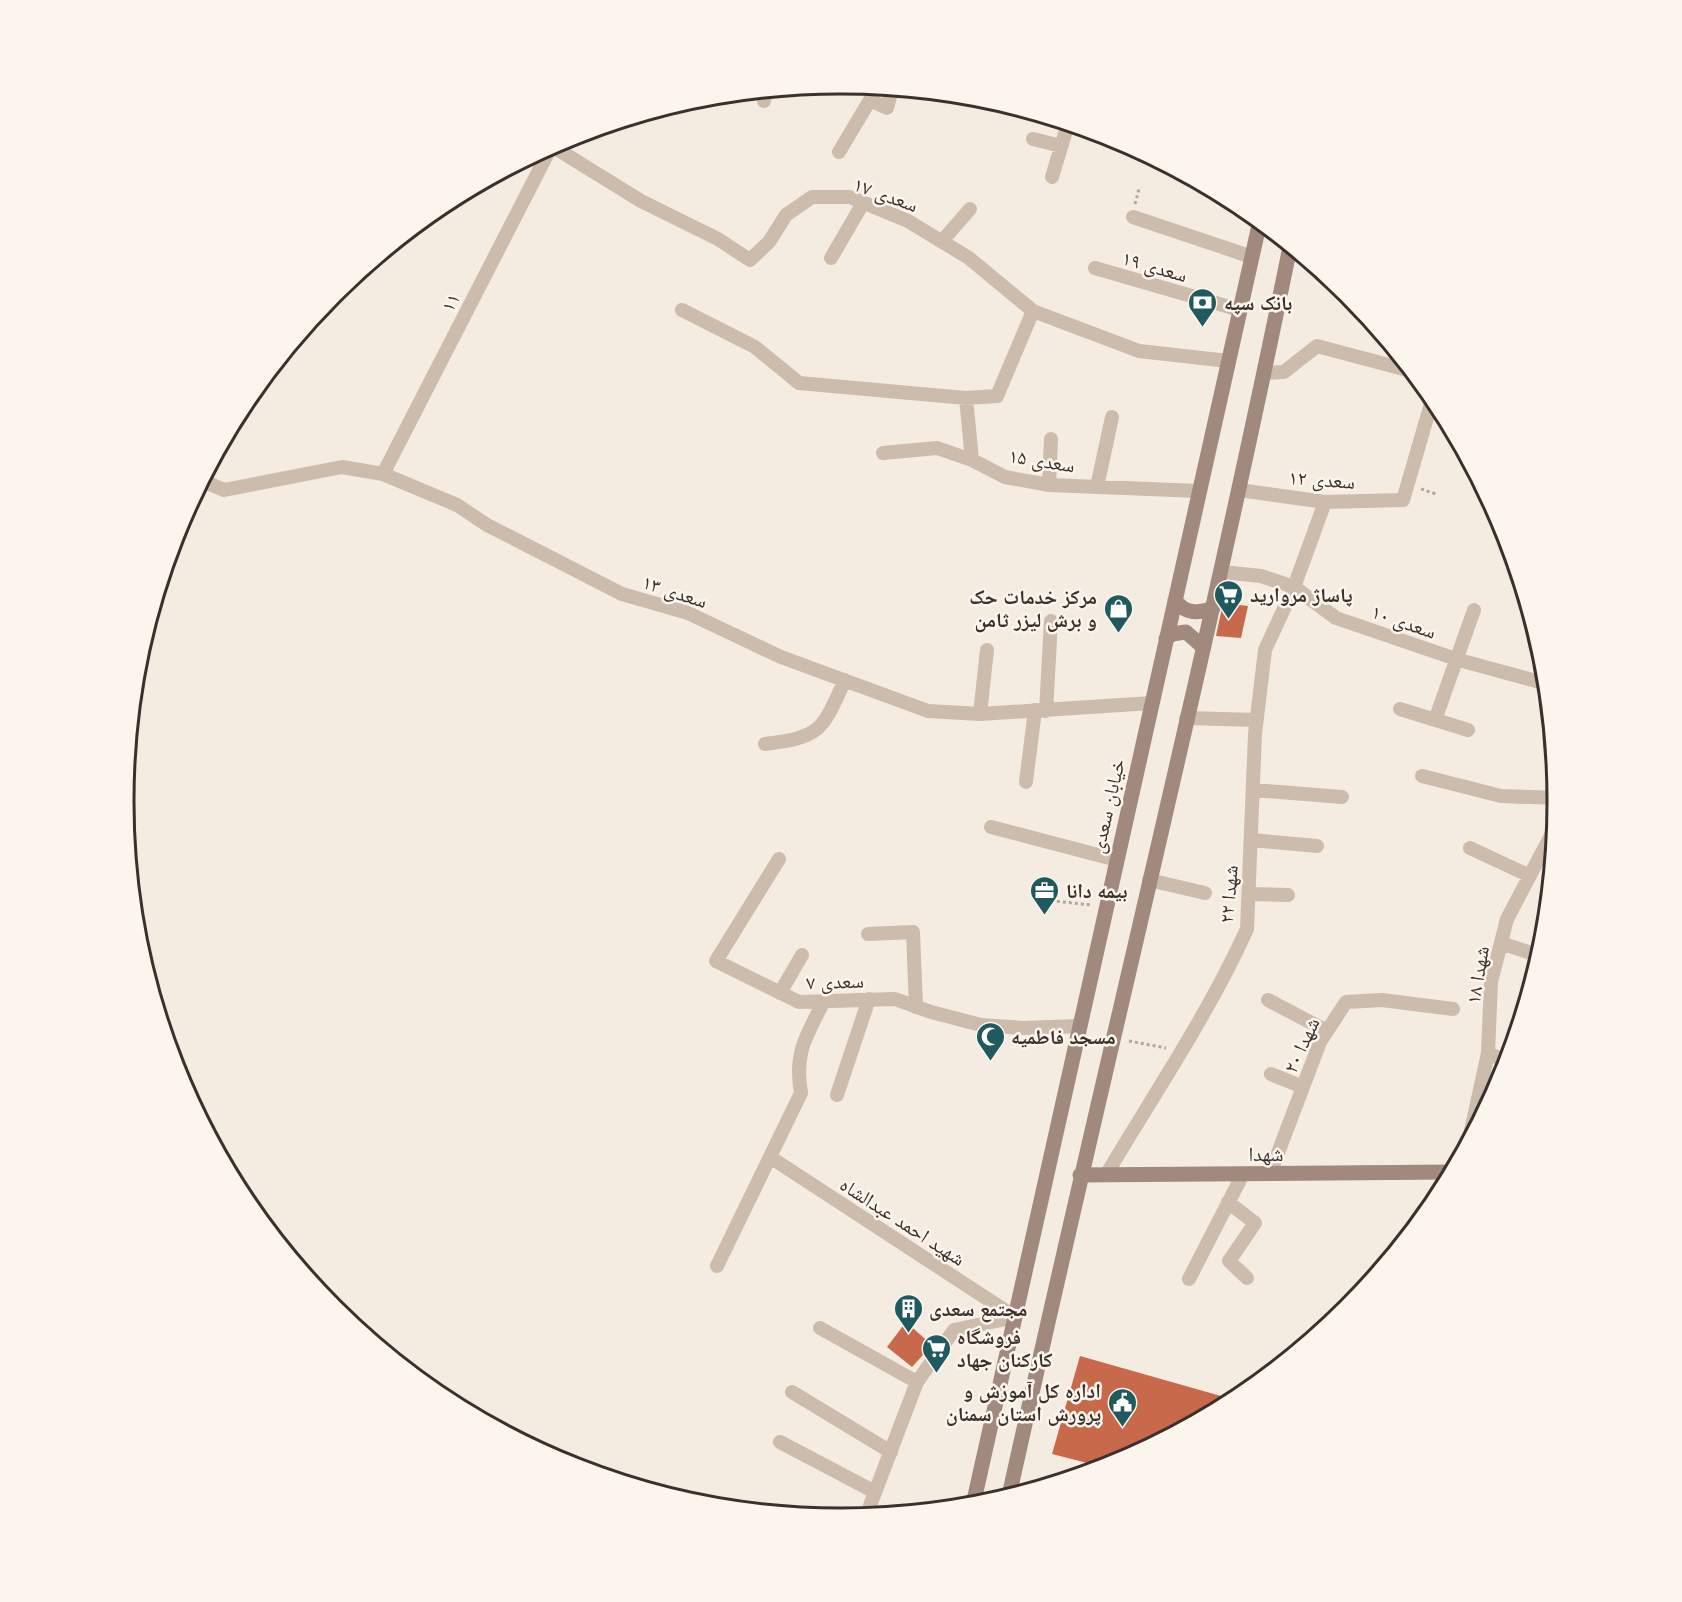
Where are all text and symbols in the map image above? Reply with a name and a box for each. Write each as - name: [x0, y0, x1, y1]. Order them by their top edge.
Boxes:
- street label: سعدی ۱۷: [850, 171, 922, 217]
- street label: سعدی ۱۹: [1119, 245, 1191, 287]
- bank icon: بانک سپه: [1187, 286, 1219, 328]
- street label: ۱۱: [435, 288, 465, 316]
- place label: بانک سپه: [1224, 290, 1292, 315]
- street label: سعدی ۱۵: [1007, 442, 1077, 478]
- street label: سعدی ۱۲: [1288, 464, 1356, 494]
- street label: سعدی ۱۳: [639, 569, 711, 613]
- supermarket icon: پاساژ مروارید: [1213, 578, 1245, 620]
- place label: پاساژ مروارید: [1250, 582, 1353, 607]
- place label: مرکز خدمات حک و برش لیزر ثامن: [969, 584, 1097, 633]
- shop icon: مرکز خدمات حک و برش لیزر ثامن: [1102, 592, 1134, 634]
- street label: سعدی ۱۰: [1368, 598, 1440, 644]
- street label: خیابان سعدی: [1084, 756, 1130, 856]
- street label: شهدا ۲۲: [1213, 864, 1243, 924]
- office icon: بیمه دانا: [1029, 874, 1061, 916]
- place label: بیمه دانا: [1066, 878, 1128, 903]
- street label: شهدا ۱۸: [1460, 944, 1494, 1006]
- street label: سعدی ۷: [806, 968, 864, 994]
- street label: شهدا ۲۰: [1277, 1013, 1325, 1077]
- mosque icon: مسجد فاطمیه: [974, 1020, 1006, 1062]
- place label: مسجد فاطمیه: [1011, 1024, 1116, 1049]
- street label: شهدا: [1248, 1141, 1284, 1166]
- street label: شهید احمد عبدالشاه: [836, 1171, 970, 1271]
- building icon: مجتمع سعدی: [892, 1292, 924, 1334]
- place label: مجتمع سعدی: [929, 1296, 1028, 1323]
- place label: فروشگاه کارکنان جهاد: [957, 1324, 1053, 1372]
- supermarket icon: فروشگاه کارکنان جهاد: [920, 1332, 952, 1374]
- place label: اداره کل آموزش و پرورش استان سمنان: [946, 1378, 1101, 1426]
- public building icon: اداره کل آموزش و پرورش استان سمنان: [1106, 1386, 1138, 1428]

